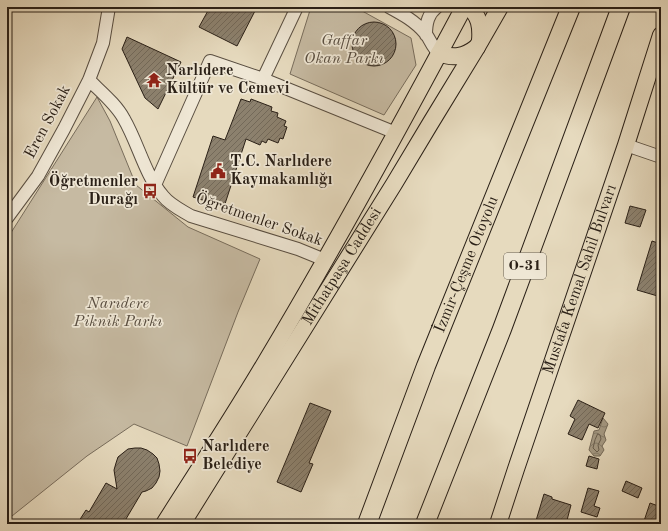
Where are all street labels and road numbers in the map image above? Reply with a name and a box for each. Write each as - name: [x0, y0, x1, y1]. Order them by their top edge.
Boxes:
- street label: Eren Sokak: [22, 83, 74, 161]
- street label: Mustafa Kemal Sahil Bulvarı: [541, 183, 620, 376]
- street label: Öğretmenler Sokak: [193, 187, 326, 249]
- street label: İzmir-Çeşme Otoyolu: [429, 194, 502, 335]
- street label: Mithatpaşa Caddesi: [300, 205, 385, 328]
- road number: O-31: [504, 253, 546, 279]

